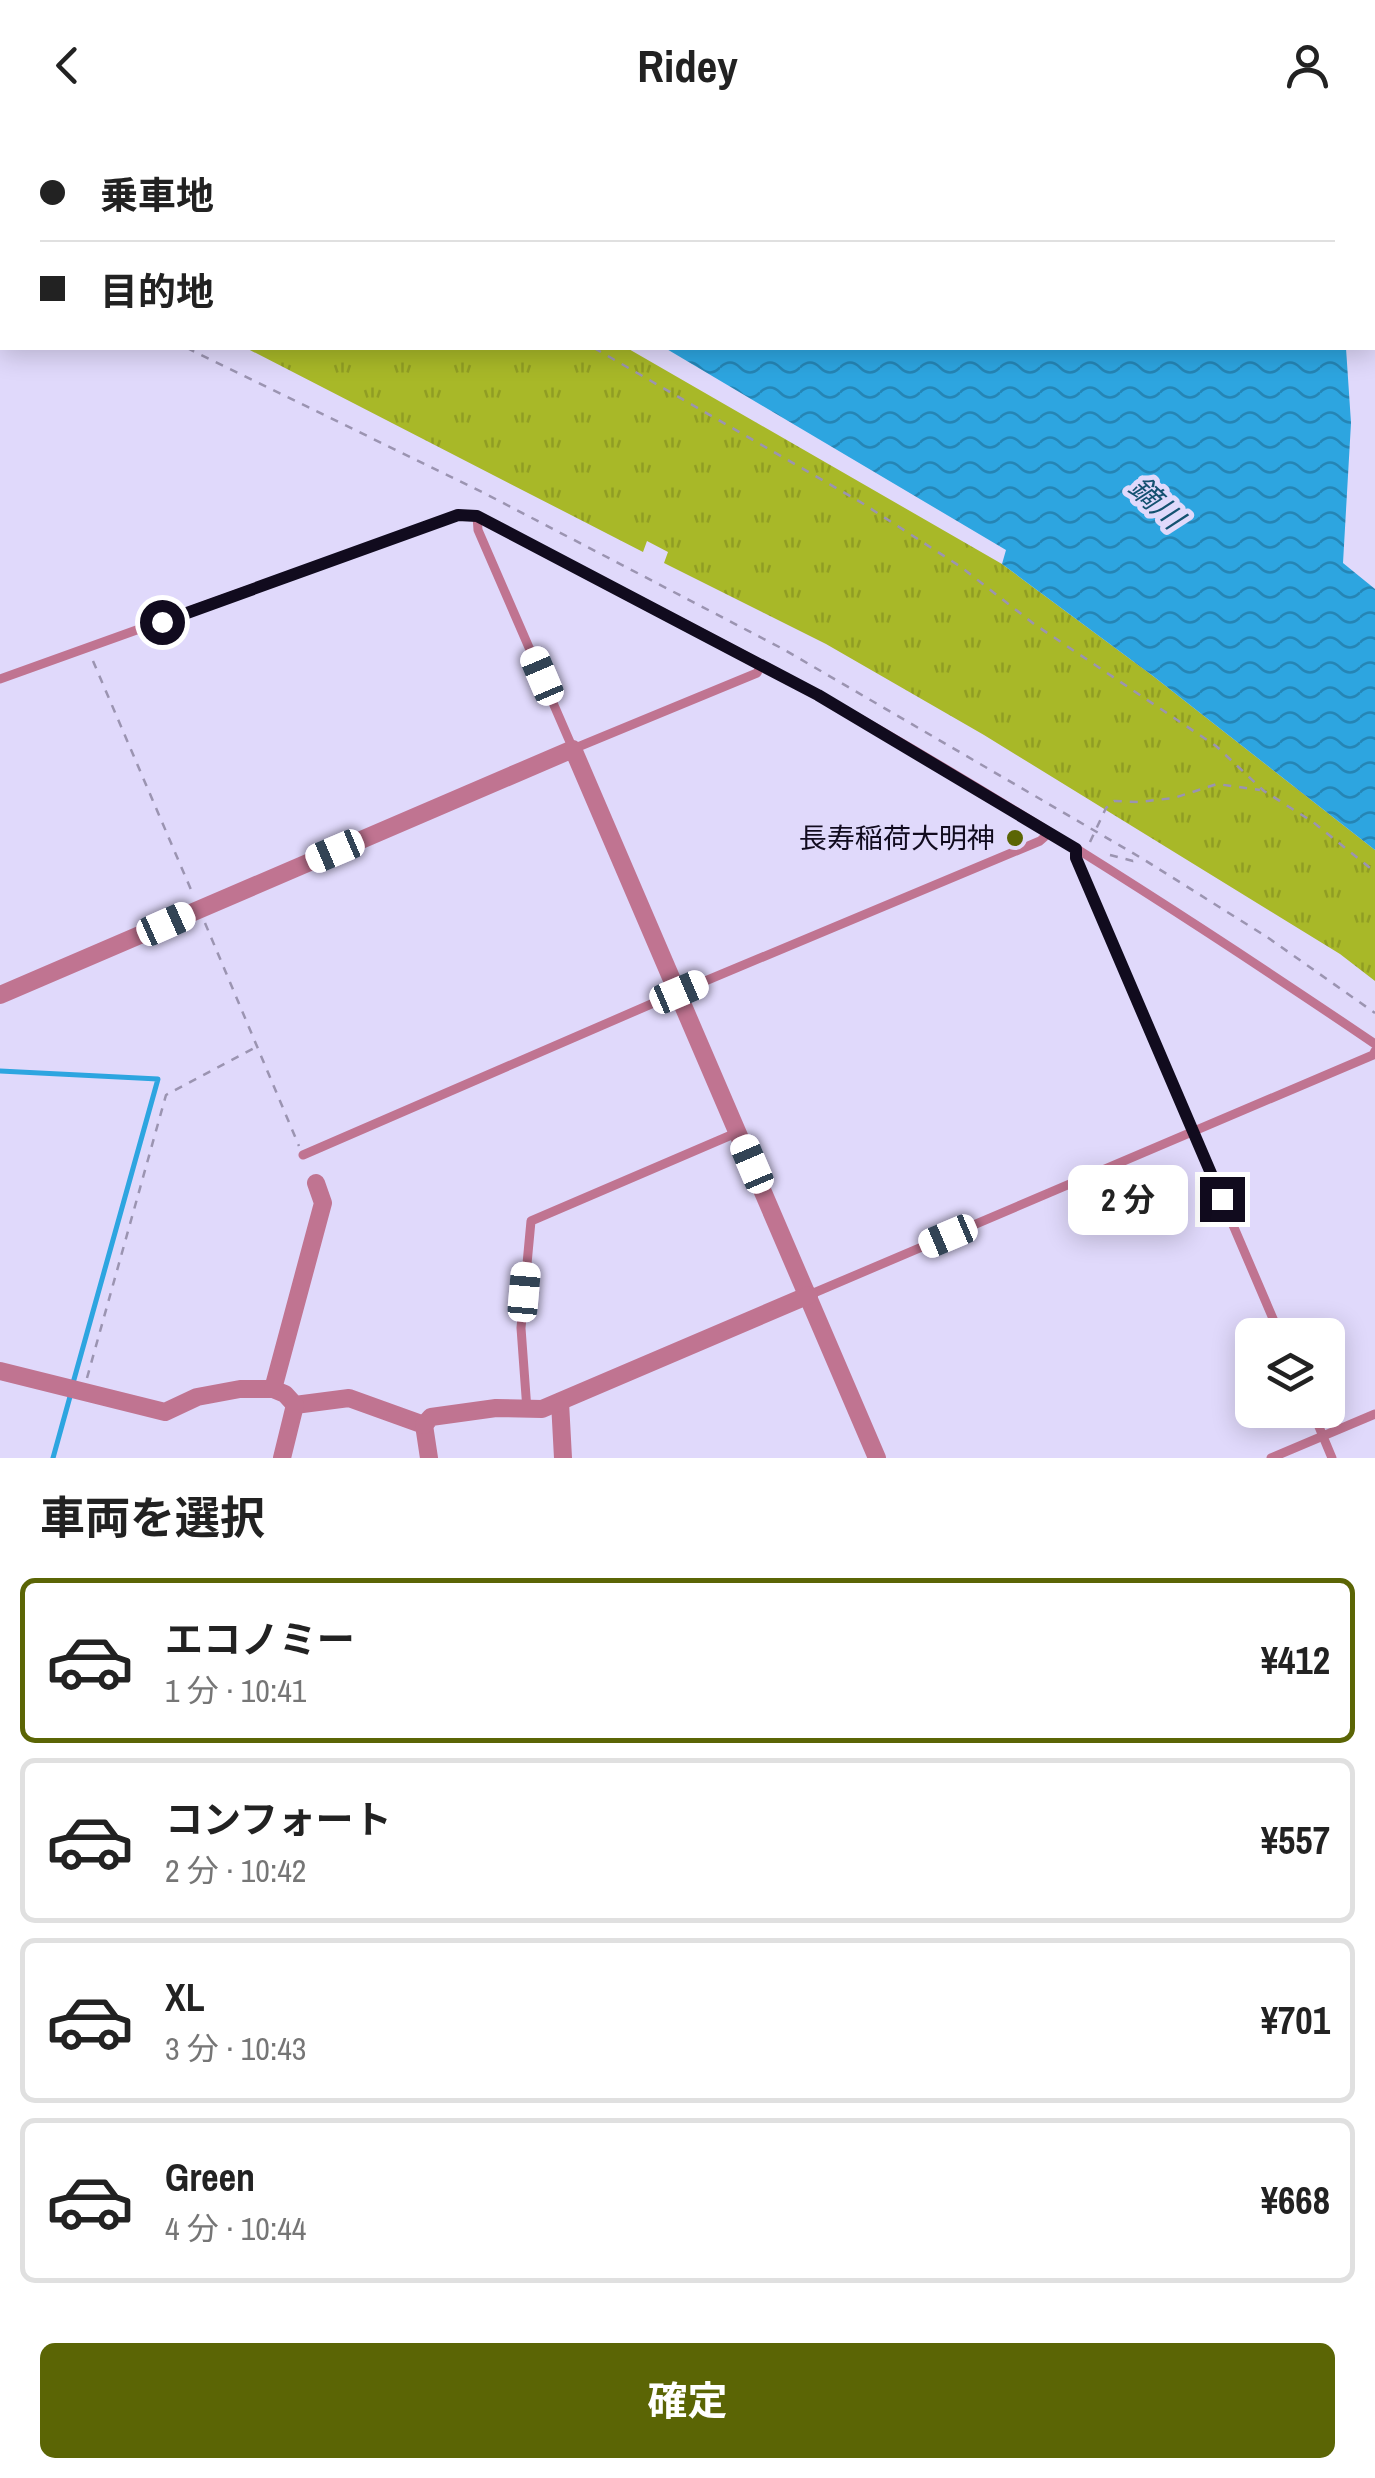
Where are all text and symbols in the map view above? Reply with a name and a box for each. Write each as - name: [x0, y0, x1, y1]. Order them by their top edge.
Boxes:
- text: Ridey: [637, 35, 738, 96]
- icon: back: [40, 38, 95, 93]
- icon: person: [1280, 38, 1335, 93]
- text: 乗車地: [100, 170, 214, 221]
- text: 目的地: [100, 266, 214, 317]
- water label: 鏑川: [1121, 467, 1194, 539]
- route start: [140, 600, 185, 645]
- car: [516, 643, 568, 709]
- place label: 長寿稲荷大明神: [799, 819, 995, 857]
- car: [302, 825, 368, 877]
- marker: 長寿稲荷大明神: [1004, 827, 1026, 849]
- car: [132, 898, 200, 950]
- car: [646, 966, 712, 1018]
- car: [726, 1131, 778, 1197]
- callout: 2 分: [1067, 1164, 1187, 1234]
- route end: [1200, 1177, 1245, 1222]
- text: 2 分: [1101, 1178, 1155, 1221]
- car: [915, 1210, 981, 1262]
- car: [506, 1261, 542, 1323]
- map controls: [1235, 1318, 1345, 1428]
- button: layers: [1235, 1318, 1345, 1428]
- text: 車両を選択: [40, 1487, 265, 1548]
- text: エコノミー: [165, 1614, 355, 1665]
- icon: car: [45, 1616, 135, 1706]
- text: ¥412: [1261, 1635, 1330, 1686]
- text: 1 分 · 10:41: [165, 1669, 306, 1712]
- text: コンフォート: [165, 1794, 392, 1845]
- icon: car: [45, 1796, 135, 1886]
- text: ¥557: [1261, 1815, 1330, 1866]
- text: 2 分 · 10:42: [165, 1849, 306, 1892]
- text: XL: [165, 1972, 205, 2023]
- icon: car: [45, 1976, 135, 2066]
- text: ¥701: [1261, 1995, 1330, 2046]
- text: 3 分 · 10:43: [165, 2027, 306, 2070]
- text: Green: [165, 2152, 255, 2203]
- icon: car: [45, 2156, 135, 2246]
- text: ¥668: [1261, 2175, 1330, 2226]
- text: 4 分 · 10:44: [165, 2207, 306, 2250]
- button: 確定: [40, 2343, 1335, 2458]

